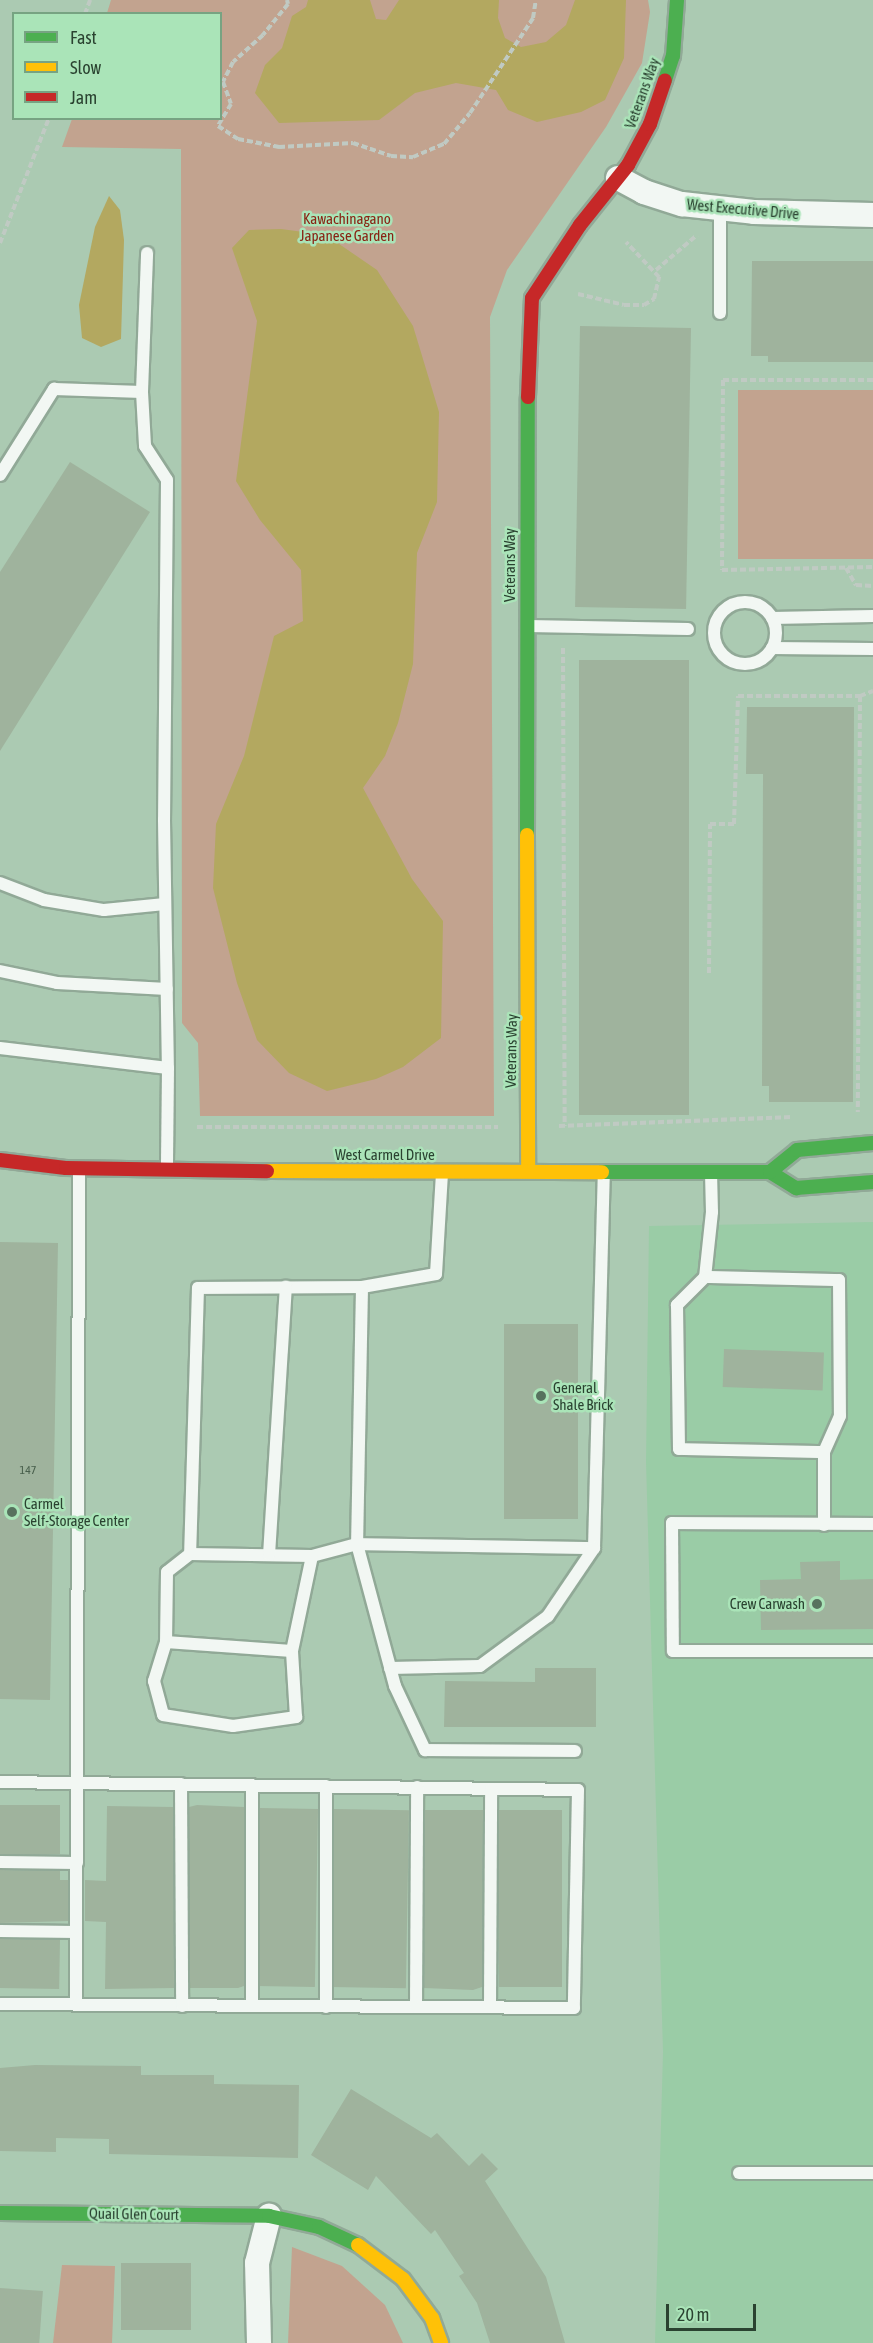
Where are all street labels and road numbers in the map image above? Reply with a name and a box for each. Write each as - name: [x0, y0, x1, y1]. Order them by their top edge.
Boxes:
- street label: Veterans Way: [621, 55, 663, 131]
- street label: West Executive Drive: [686, 195, 800, 223]
- street label: Veterans Way: [501, 528, 519, 602]
- street label: Veterans Way: [501, 1014, 521, 1088]
- street label: West Carmel Drive: [335, 1146, 435, 1164]
- street label: Quail Glen Court: [89, 2204, 179, 2224]

